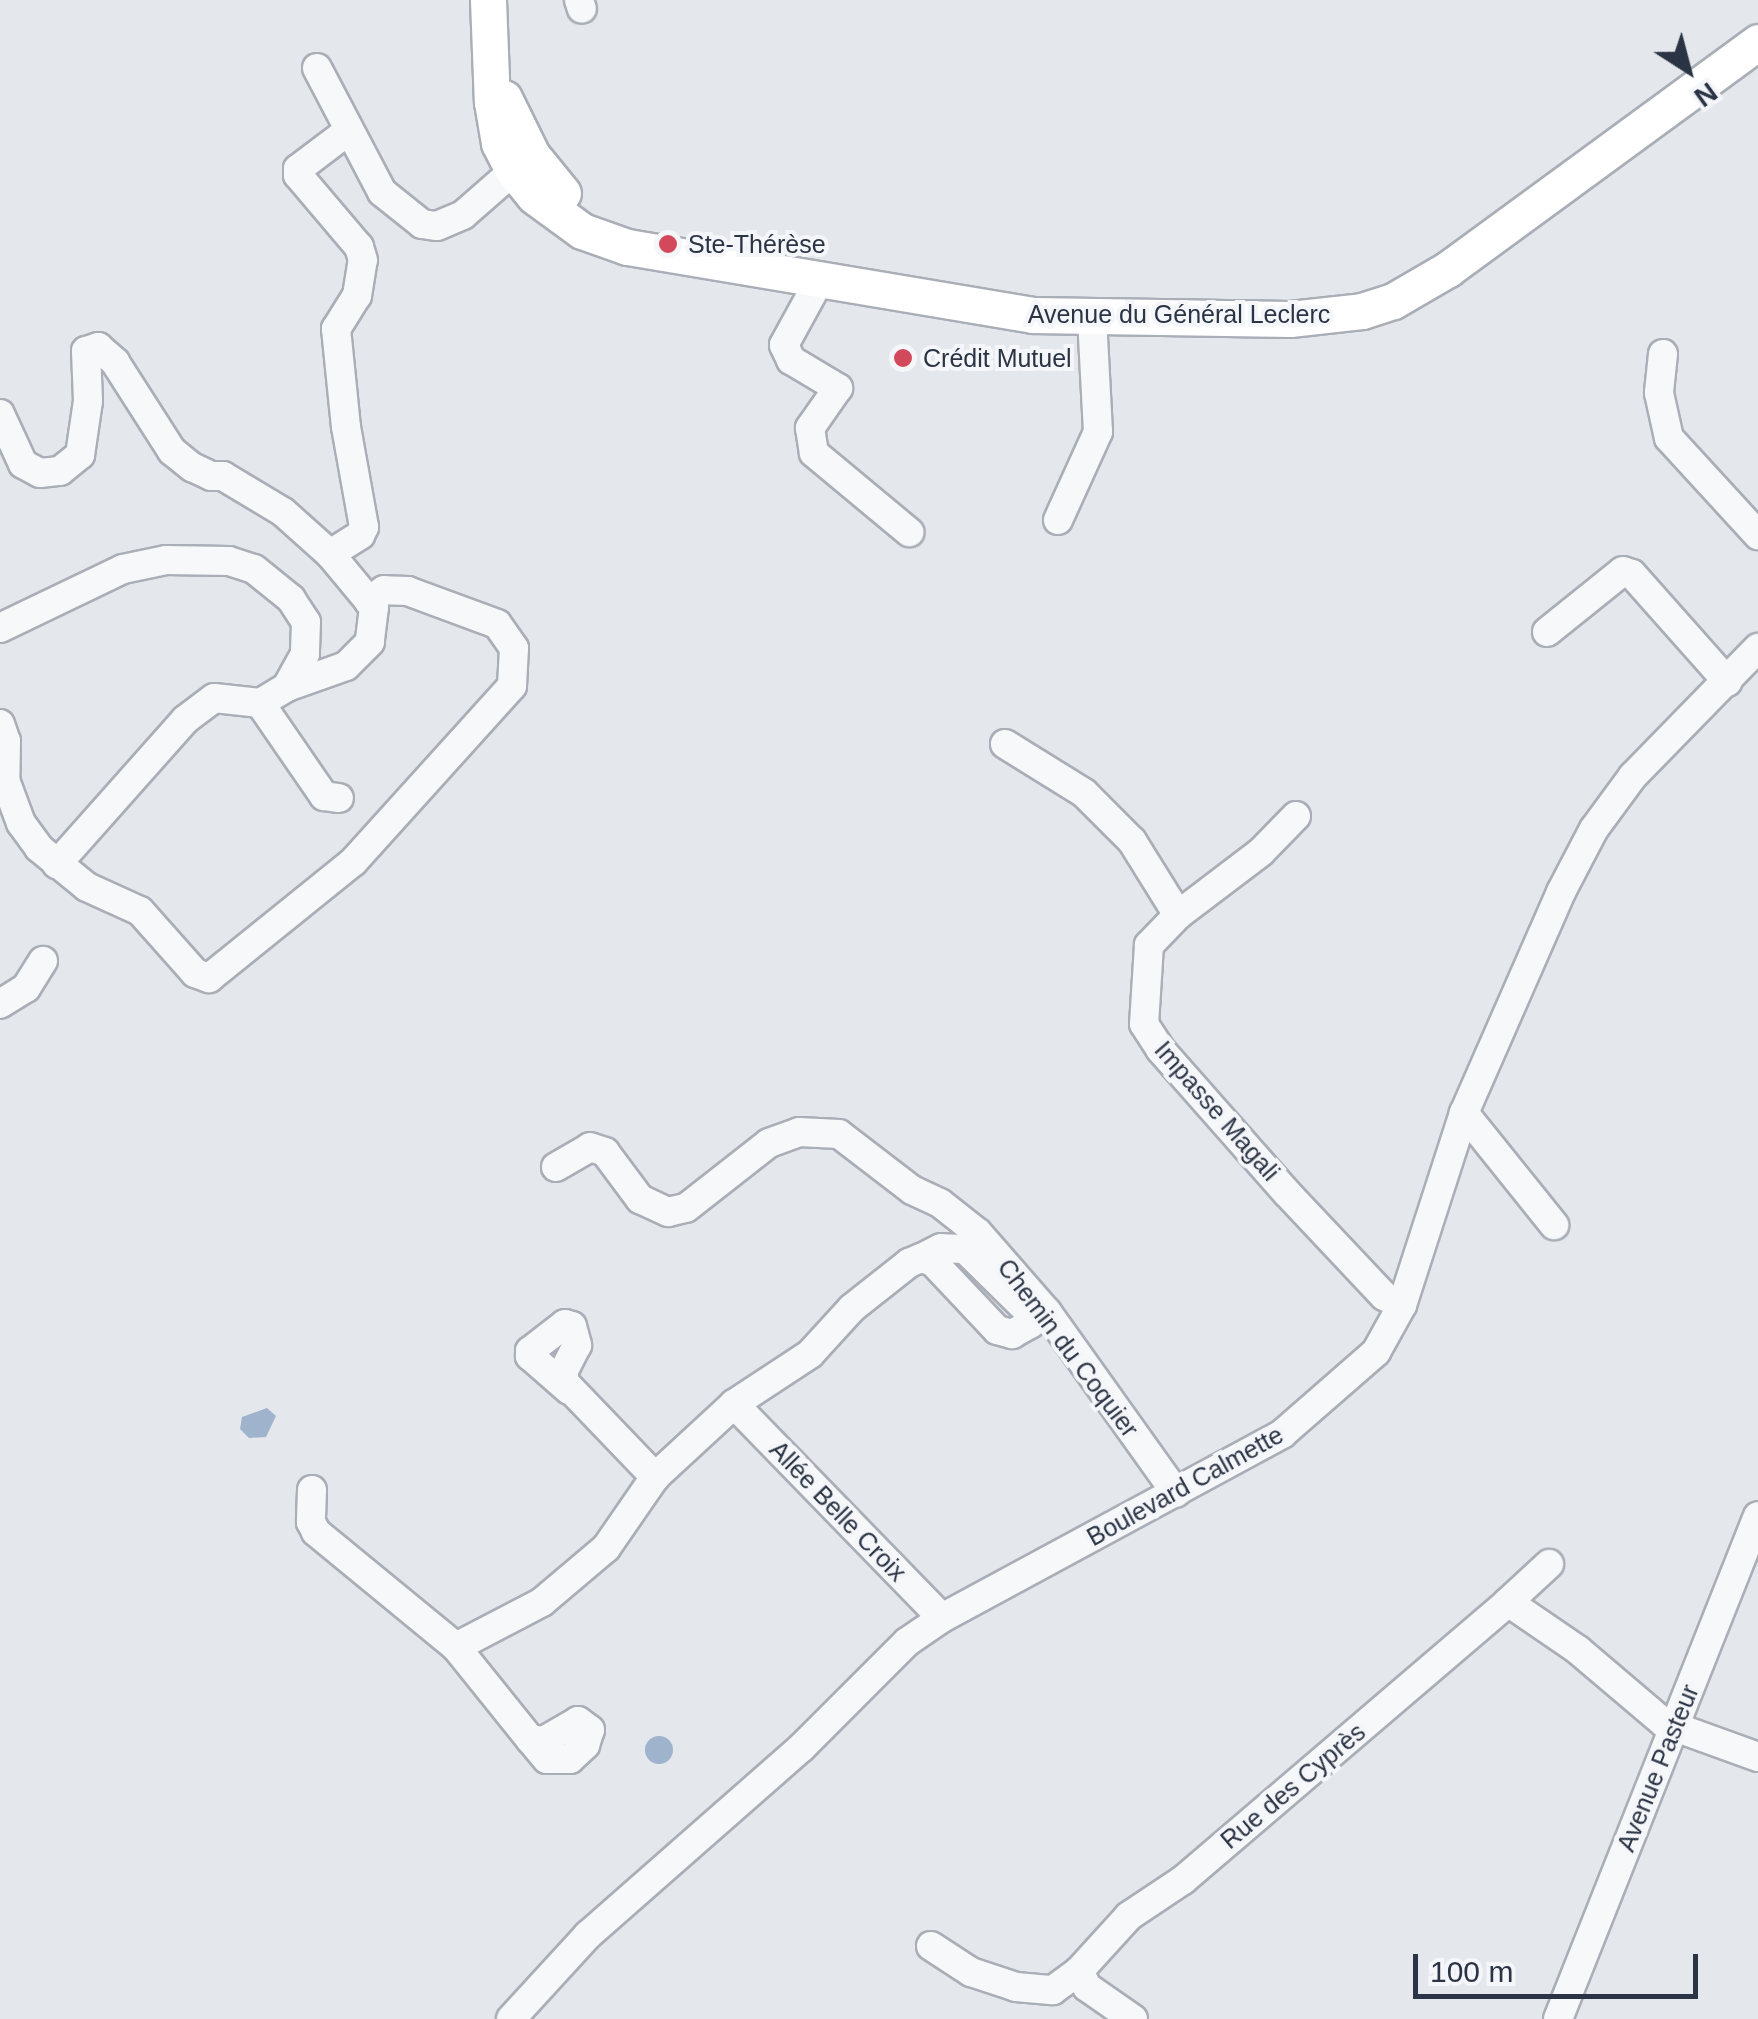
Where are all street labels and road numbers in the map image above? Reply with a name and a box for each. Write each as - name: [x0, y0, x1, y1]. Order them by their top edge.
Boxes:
- street label: Avenue du Général Leclerc: [1028, 299, 1330, 329]
- street label: Impasse Magali: [1148, 1035, 1286, 1187]
- street label: Chemin du Coquier: [991, 1253, 1145, 1443]
- street label: Boulevard Calmette: [1082, 1420, 1288, 1552]
- street label: Allée Belle Croix: [764, 1435, 912, 1587]
- street label: Avenue Pasteur: [1611, 1680, 1705, 1856]
- street label: Rue des Cyprès: [1215, 1717, 1371, 1855]

